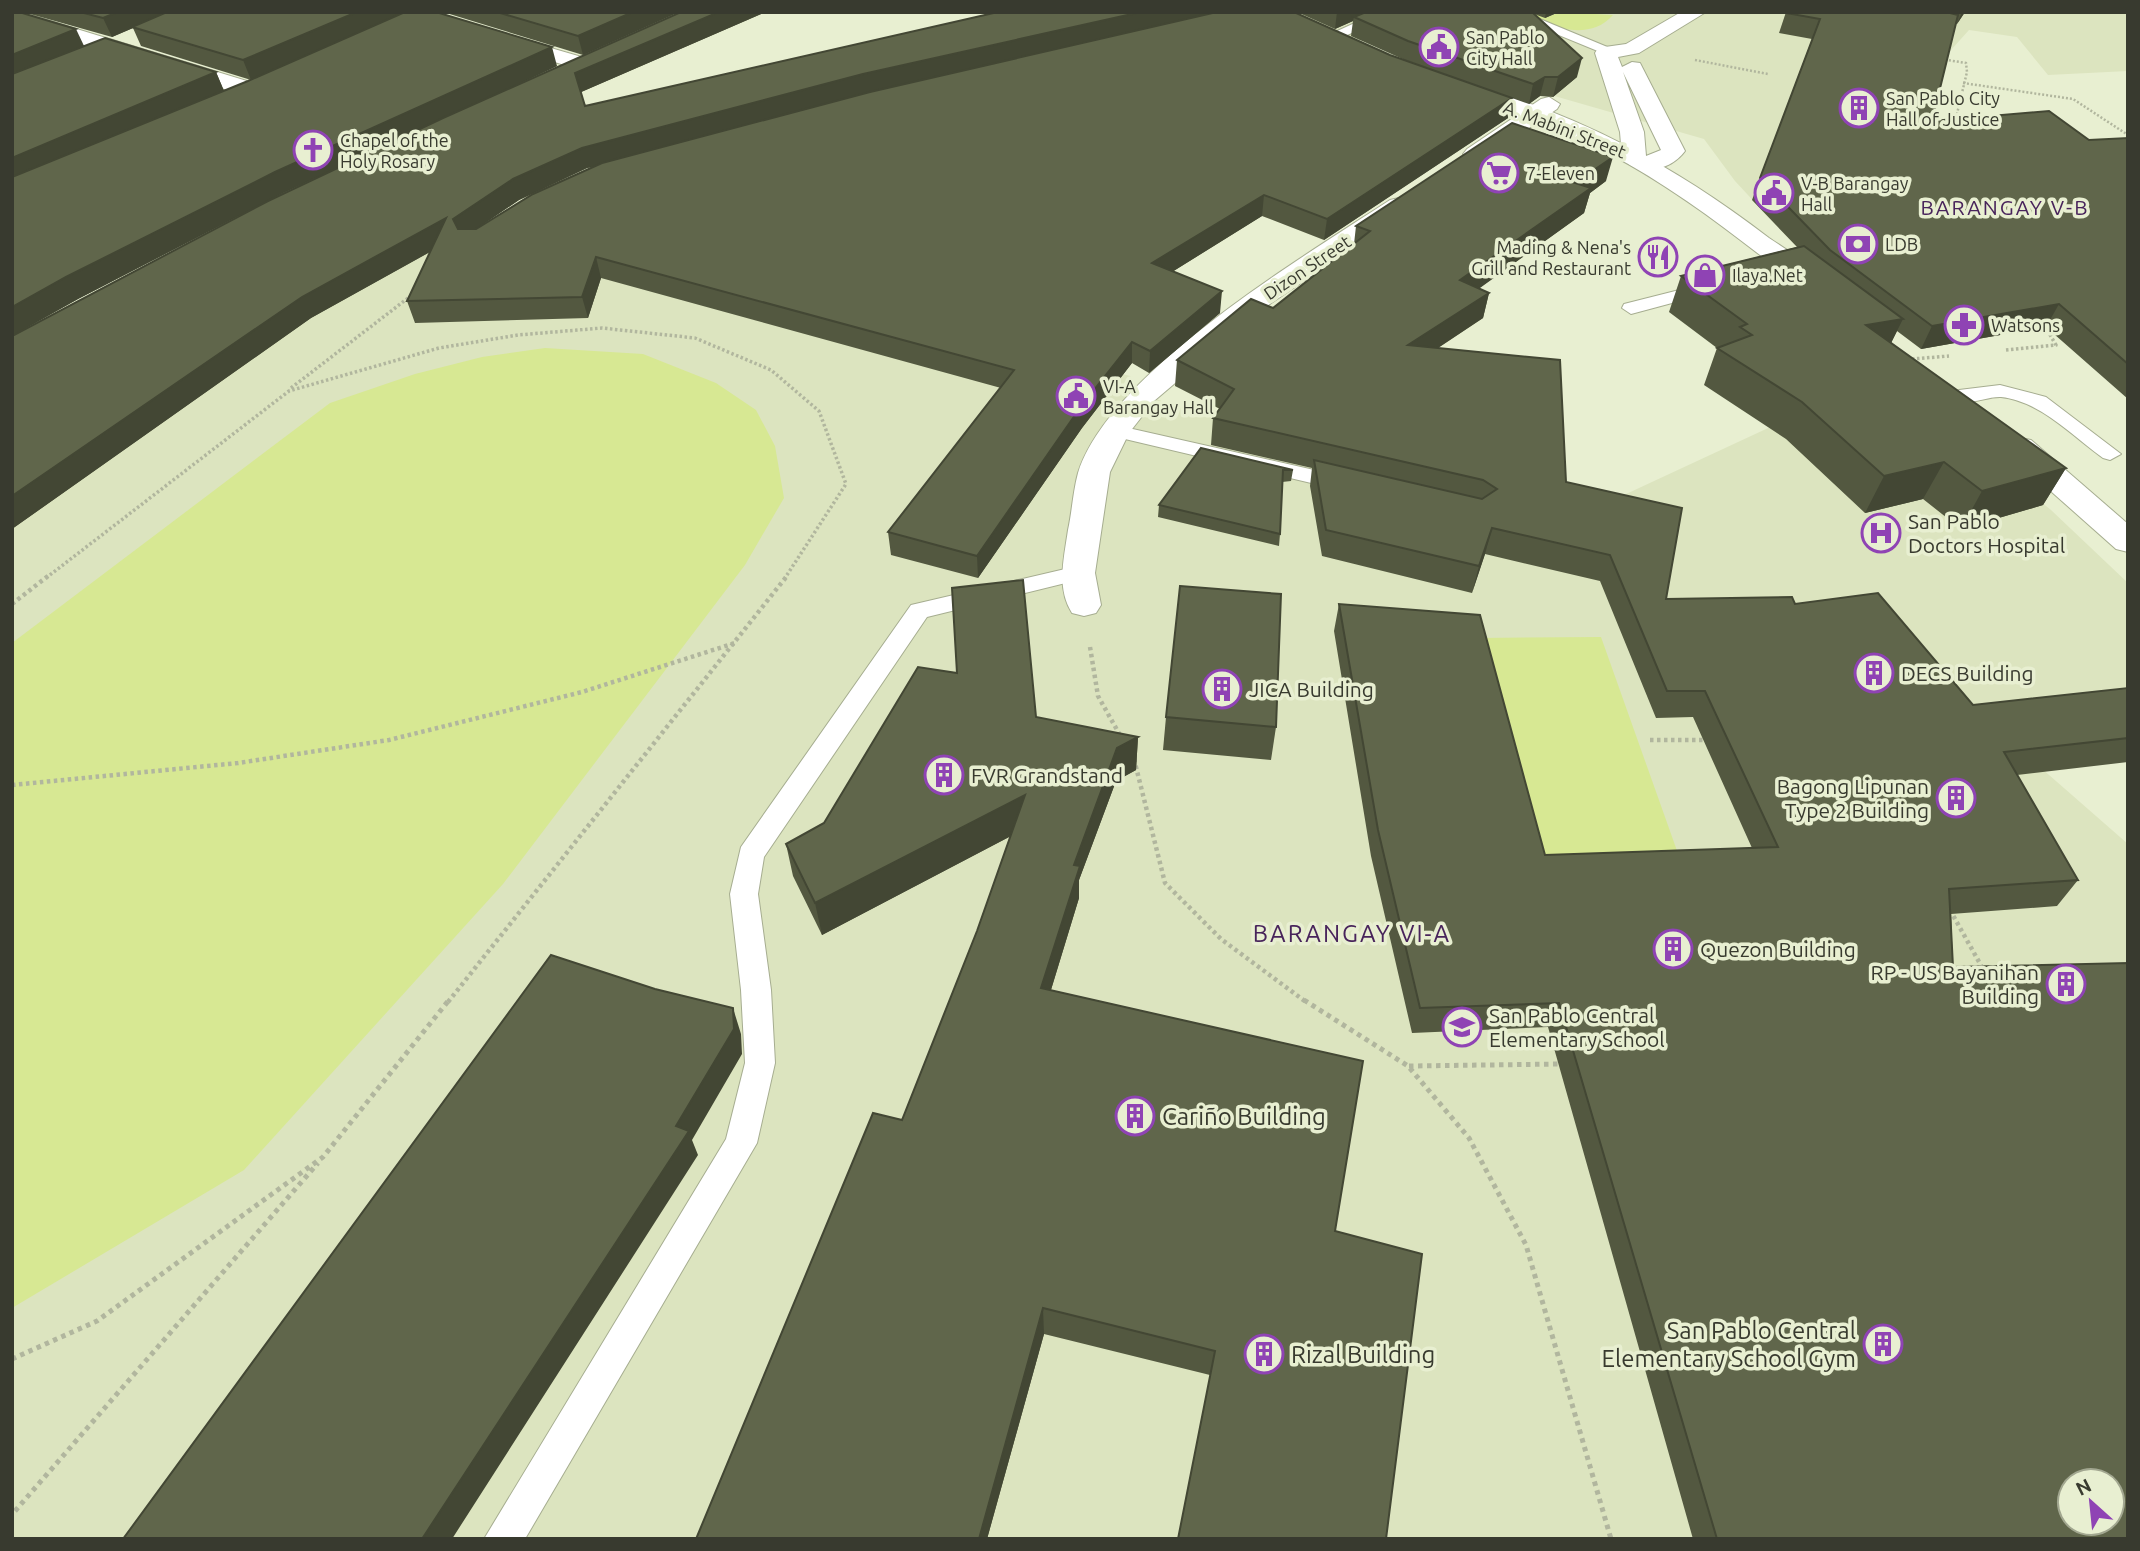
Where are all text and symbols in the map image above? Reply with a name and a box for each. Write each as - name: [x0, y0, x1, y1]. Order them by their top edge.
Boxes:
- public building icon: San Pablo City Hall: [1418, 26, 1460, 68]
- place label: San Pablo City Hall: [1466, 27, 1545, 68]
- building icon: San Pablo City Hall of Justice: [1838, 87, 1880, 129]
- place label: San Pablo City Hall of Justice: [1886, 88, 2000, 129]
- street label: A. Mabini Street: [1501, 96, 1629, 162]
- church icon: Chapel of the Holy Rosary: [292, 129, 334, 171]
- place label: Chapel of the Holy Rosary: [340, 130, 449, 171]
- supermarket icon: 7-Eleven: [1478, 152, 1520, 194]
- place label: 7-Eleven: [1526, 163, 1595, 183]
- public building icon: V-B Barangay Hall: [1753, 172, 1795, 214]
- place label: V-B Barangay Hall: [1801, 173, 1909, 214]
- district label: BARANGAY V-B: [1920, 195, 2090, 219]
- bank icon: LDB: [1837, 223, 1879, 265]
- street label: Dizon Street: [1260, 231, 1354, 303]
- place label: LDB: [1885, 234, 1918, 254]
- restaurant icon: Mading & Nena's Grill and Restaurant: [1637, 236, 1679, 278]
- place label: Mading & Nena's Grill and Restaurant: [1471, 237, 1631, 278]
- shop icon: Ilaya.Net: [1684, 254, 1726, 296]
- place label: Ilaya.Net: [1732, 265, 1803, 285]
- pharmacy icon: Watsons: [1943, 304, 1985, 346]
- place label: Watsons: [1991, 315, 2060, 335]
- public building icon: VI-A Barangay Hall: [1055, 375, 1097, 417]
- place label: VI-A Barangay Hall: [1103, 376, 1214, 417]
- place label: San Pablo Doctors Hospital: [1908, 509, 2065, 557]
- hospital icon: San Pablo Doctors Hospital: [1860, 512, 1902, 554]
- building icon: DECS Building: [1853, 652, 1895, 694]
- place label: DECS Building: [1901, 661, 2034, 685]
- building icon: JICA Building: [1201, 668, 1243, 710]
- place label: JICA Building: [1249, 677, 1374, 701]
- building icon: FVR Grandstand: [923, 754, 965, 796]
- place label: FVR Grandstand: [971, 763, 1123, 787]
- place label: Bagong Lipunan Type 2 Building: [1777, 774, 1929, 822]
- building icon: Bagong Lipunan Type 2 Building: [1935, 777, 1977, 819]
- district label: BARANGAY VI-A: [1253, 920, 1451, 947]
- building icon: Quezon Building: [1652, 928, 1694, 970]
- place label: Quezon Building: [1700, 937, 1856, 961]
- place label: RP - US Bayanihan Building: [1871, 960, 2039, 1008]
- building icon: RP - US Bayanihan Building: [2045, 963, 2087, 1005]
- place label: San Pablo Central Elementary School: [1489, 1003, 1665, 1051]
- school or university icon: San Pablo Central Elementary School: [1441, 1006, 1483, 1048]
- building icon: Cariño Building: [1114, 1095, 1156, 1137]
- place label: Cariño Building: [1162, 1103, 1326, 1130]
- place label: San Pablo Central Elementary School Gym: [1602, 1317, 1856, 1372]
- building icon: San Pablo Central Elementary School Gym: [1862, 1323, 1904, 1365]
- building icon: Rizal Building: [1243, 1333, 1285, 1375]
- place label: Rizal Building: [1291, 1341, 1435, 1368]
- north arrow: [2056, 1467, 2126, 1537]
- text: N: [2072, 1474, 2095, 1500]

